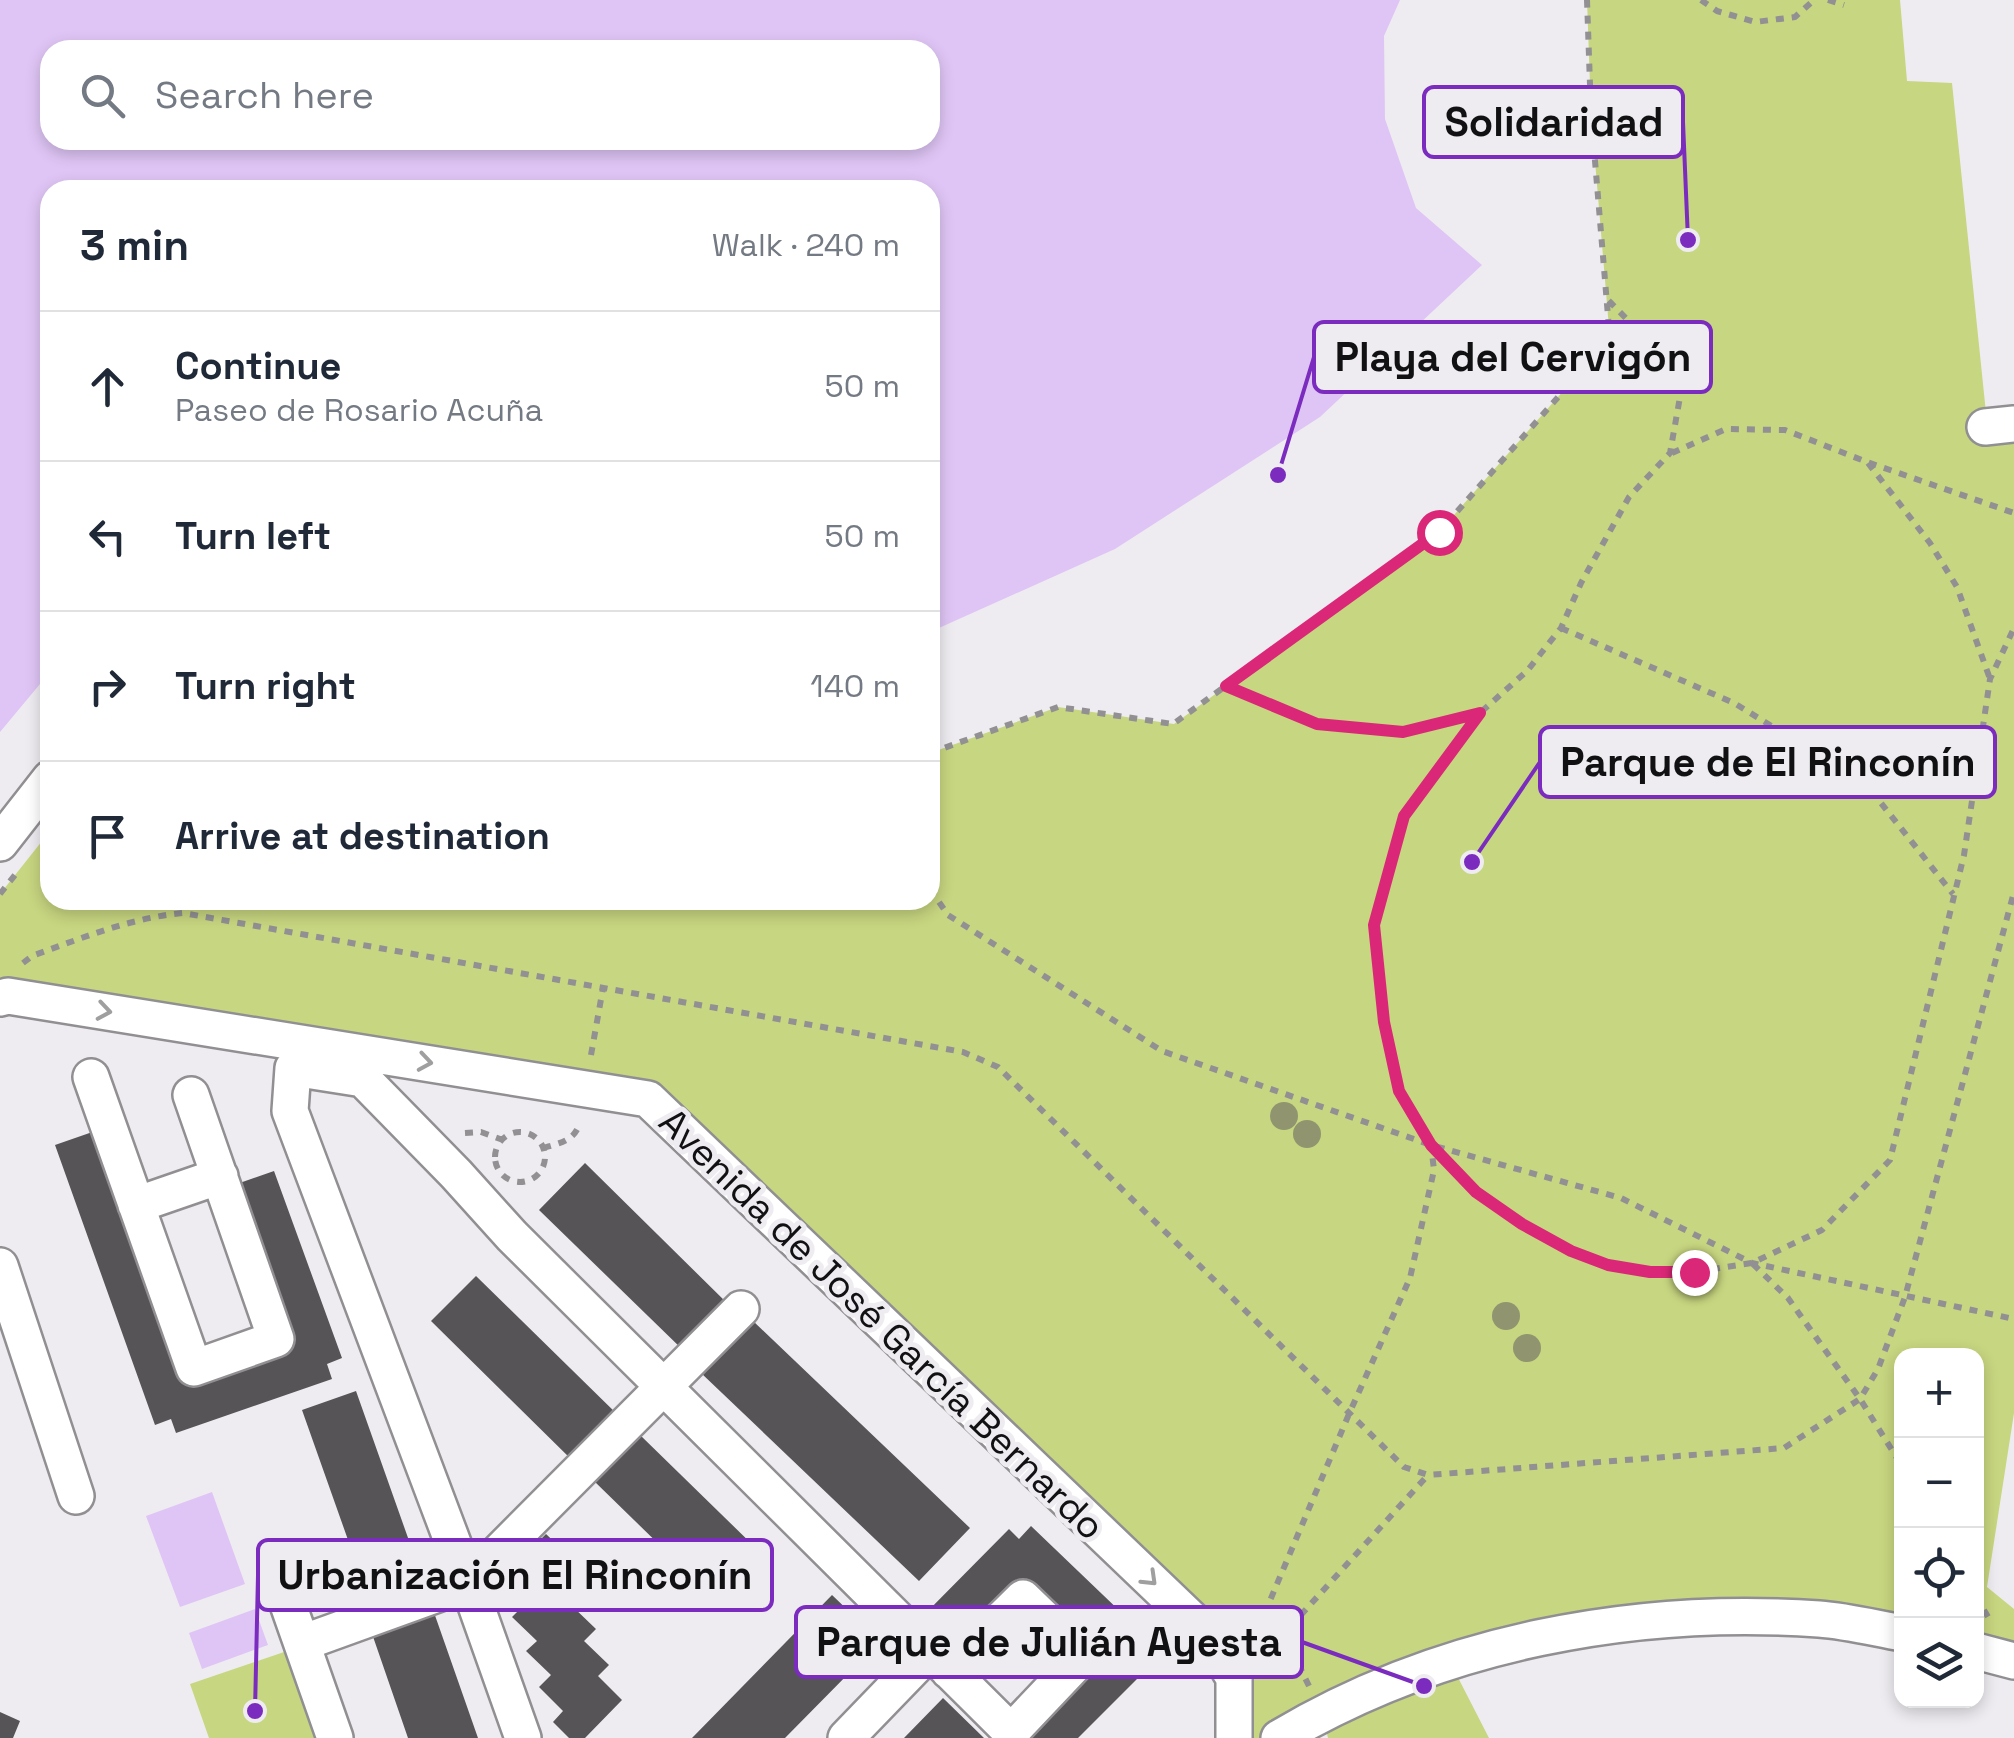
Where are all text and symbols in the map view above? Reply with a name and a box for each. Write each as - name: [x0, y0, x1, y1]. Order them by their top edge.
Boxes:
- search box: [40, 40, 940, 150]
- icon: search: [75, 68, 130, 123]
- text: Search here: [155, 71, 374, 119]
- callout: Solidaridad: [1424, 87, 1683, 157]
- text: Solidaridad: [1445, 97, 1663, 148]
- text: 3 min: [80, 219, 189, 272]
- text: Walk · 240 m: [712, 225, 900, 265]
- callout: Playa del Cervigón: [1314, 322, 1711, 392]
- text: Playa del Cervigón: [1335, 332, 1691, 383]
- text: Continue: [175, 342, 341, 390]
- icon: ahead: [80, 359, 135, 414]
- text: 50 m: [825, 366, 900, 406]
- text: Paseo de Rosario Acuña: [175, 390, 543, 430]
- icon: left: [80, 509, 135, 564]
- route start: [1417, 510, 1463, 556]
- text: Turn left: [175, 512, 331, 560]
- text: 50 m: [825, 516, 900, 556]
- icon: right: [80, 659, 135, 714]
- text: Turn right: [175, 662, 356, 710]
- text: 140 m: [810, 666, 900, 706]
- callout: Parque de El Rinconín: [1540, 727, 1995, 797]
- text: Parque de El Rinconín: [1560, 737, 1976, 788]
- icon: arrive: [80, 809, 135, 864]
- text: Arrive at destination: [175, 812, 550, 860]
- one-way arrow: [96, 1000, 112, 1021]
- one-way arrow: [417, 1051, 433, 1072]
- street label: Avenida de José García Bernardo: [649, 1098, 1115, 1550]
- route end: [1672, 1250, 1718, 1296]
- map controls: [1894, 1348, 1984, 1708]
- button: +: [1894, 1348, 1984, 1438]
- button: −: [1894, 1438, 1984, 1528]
- button: locate: [1894, 1528, 1984, 1618]
- callout: Urbanización El Rinconín: [258, 1540, 772, 1610]
- text: Urbanización El Rinconín: [278, 1550, 752, 1601]
- one-way arrow: [1138, 1567, 1156, 1585]
- callout: Parque de Julián Ayesta: [796, 1607, 1302, 1677]
- text: Parque de Julián Ayesta: [816, 1617, 1282, 1668]
- button: layers: [1894, 1618, 1984, 1708]

